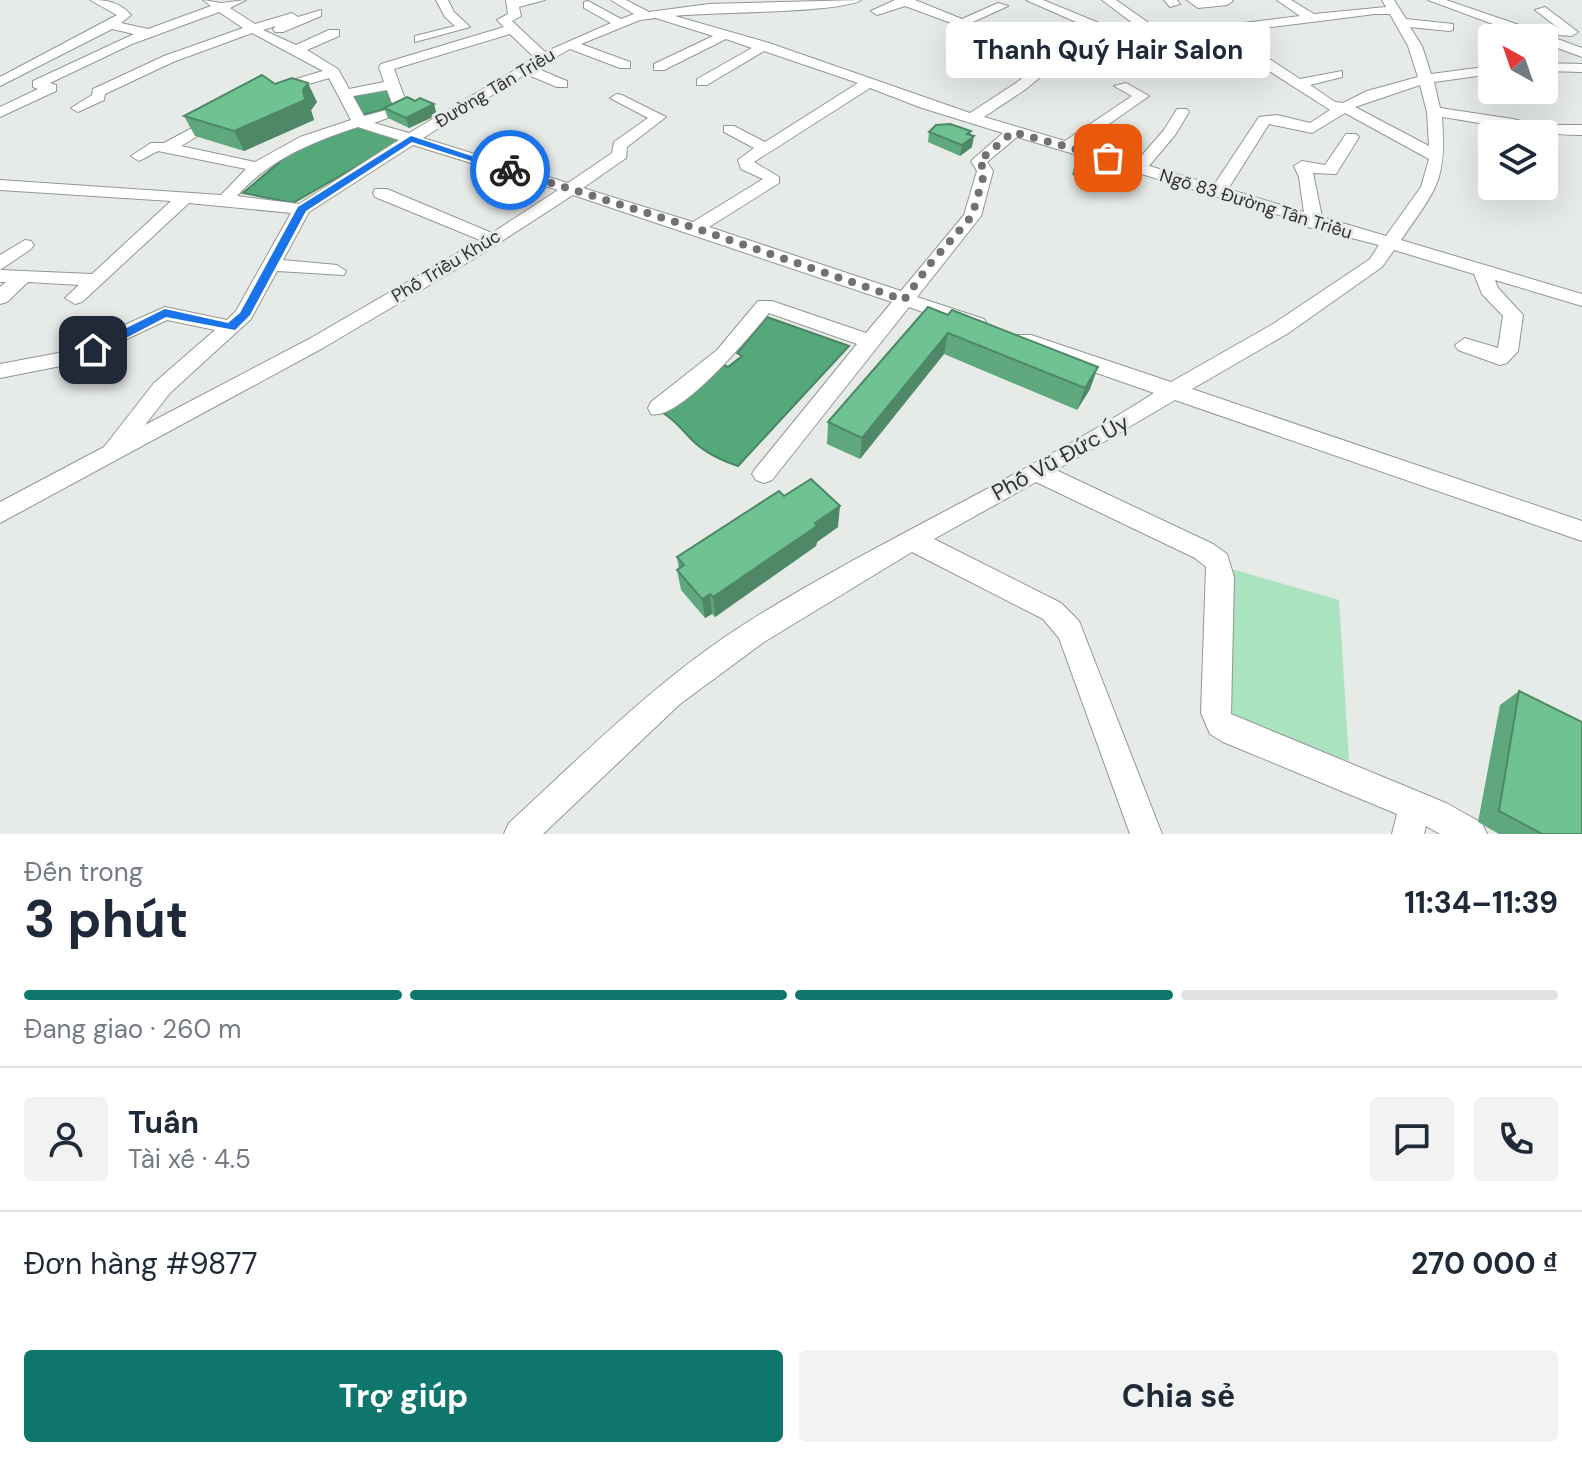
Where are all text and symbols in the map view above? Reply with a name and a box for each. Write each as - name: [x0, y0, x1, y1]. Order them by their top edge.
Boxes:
- callout: Thanh Quý Hair Salon: [946, 22, 1270, 78]
- north arrow: [1478, 24, 1558, 104]
- map controls: [1478, 24, 1558, 200]
- text: Thanh Quý Hair Salon: [973, 33, 1243, 67]
- street label: Đường Tân Triều: [431, 43, 559, 133]
- button: layers: [1478, 120, 1558, 200]
- pin: [1074, 124, 1142, 192]
- courier: [470, 130, 550, 210]
- icon: bag: [1086, 136, 1130, 180]
- icon: bike: [488, 148, 532, 192]
- street label: Ngõ 83 Đường Tân Triều: [1157, 163, 1355, 245]
- street label: Phố Triều Khúc: [387, 224, 505, 308]
- pin: [59, 316, 127, 384]
- icon: home: [71, 328, 115, 372]
- street label: Phố Vũ Đức Úy: [986, 408, 1134, 507]
- text: Đến trong: [24, 855, 143, 889]
- text: 11:34–11:39: [1404, 883, 1558, 922]
- text: 3 phút: [24, 885, 188, 953]
- text: Đang giao · 260 m: [24, 1012, 241, 1046]
- button: person: [24, 1097, 108, 1181]
- button: chat: [1370, 1097, 1454, 1181]
- button: phone: [1474, 1097, 1558, 1181]
- text: Tuấn: [128, 1103, 199, 1142]
- text: Tài xế · 4.5: [128, 1142, 251, 1176]
- text: Đơn hàng #9877: [24, 1244, 258, 1283]
- text: 270 000 ₫: [1411, 1244, 1558, 1283]
- button: Trợ giúp: [24, 1350, 783, 1442]
- button: Chia sẻ: [799, 1350, 1558, 1442]

